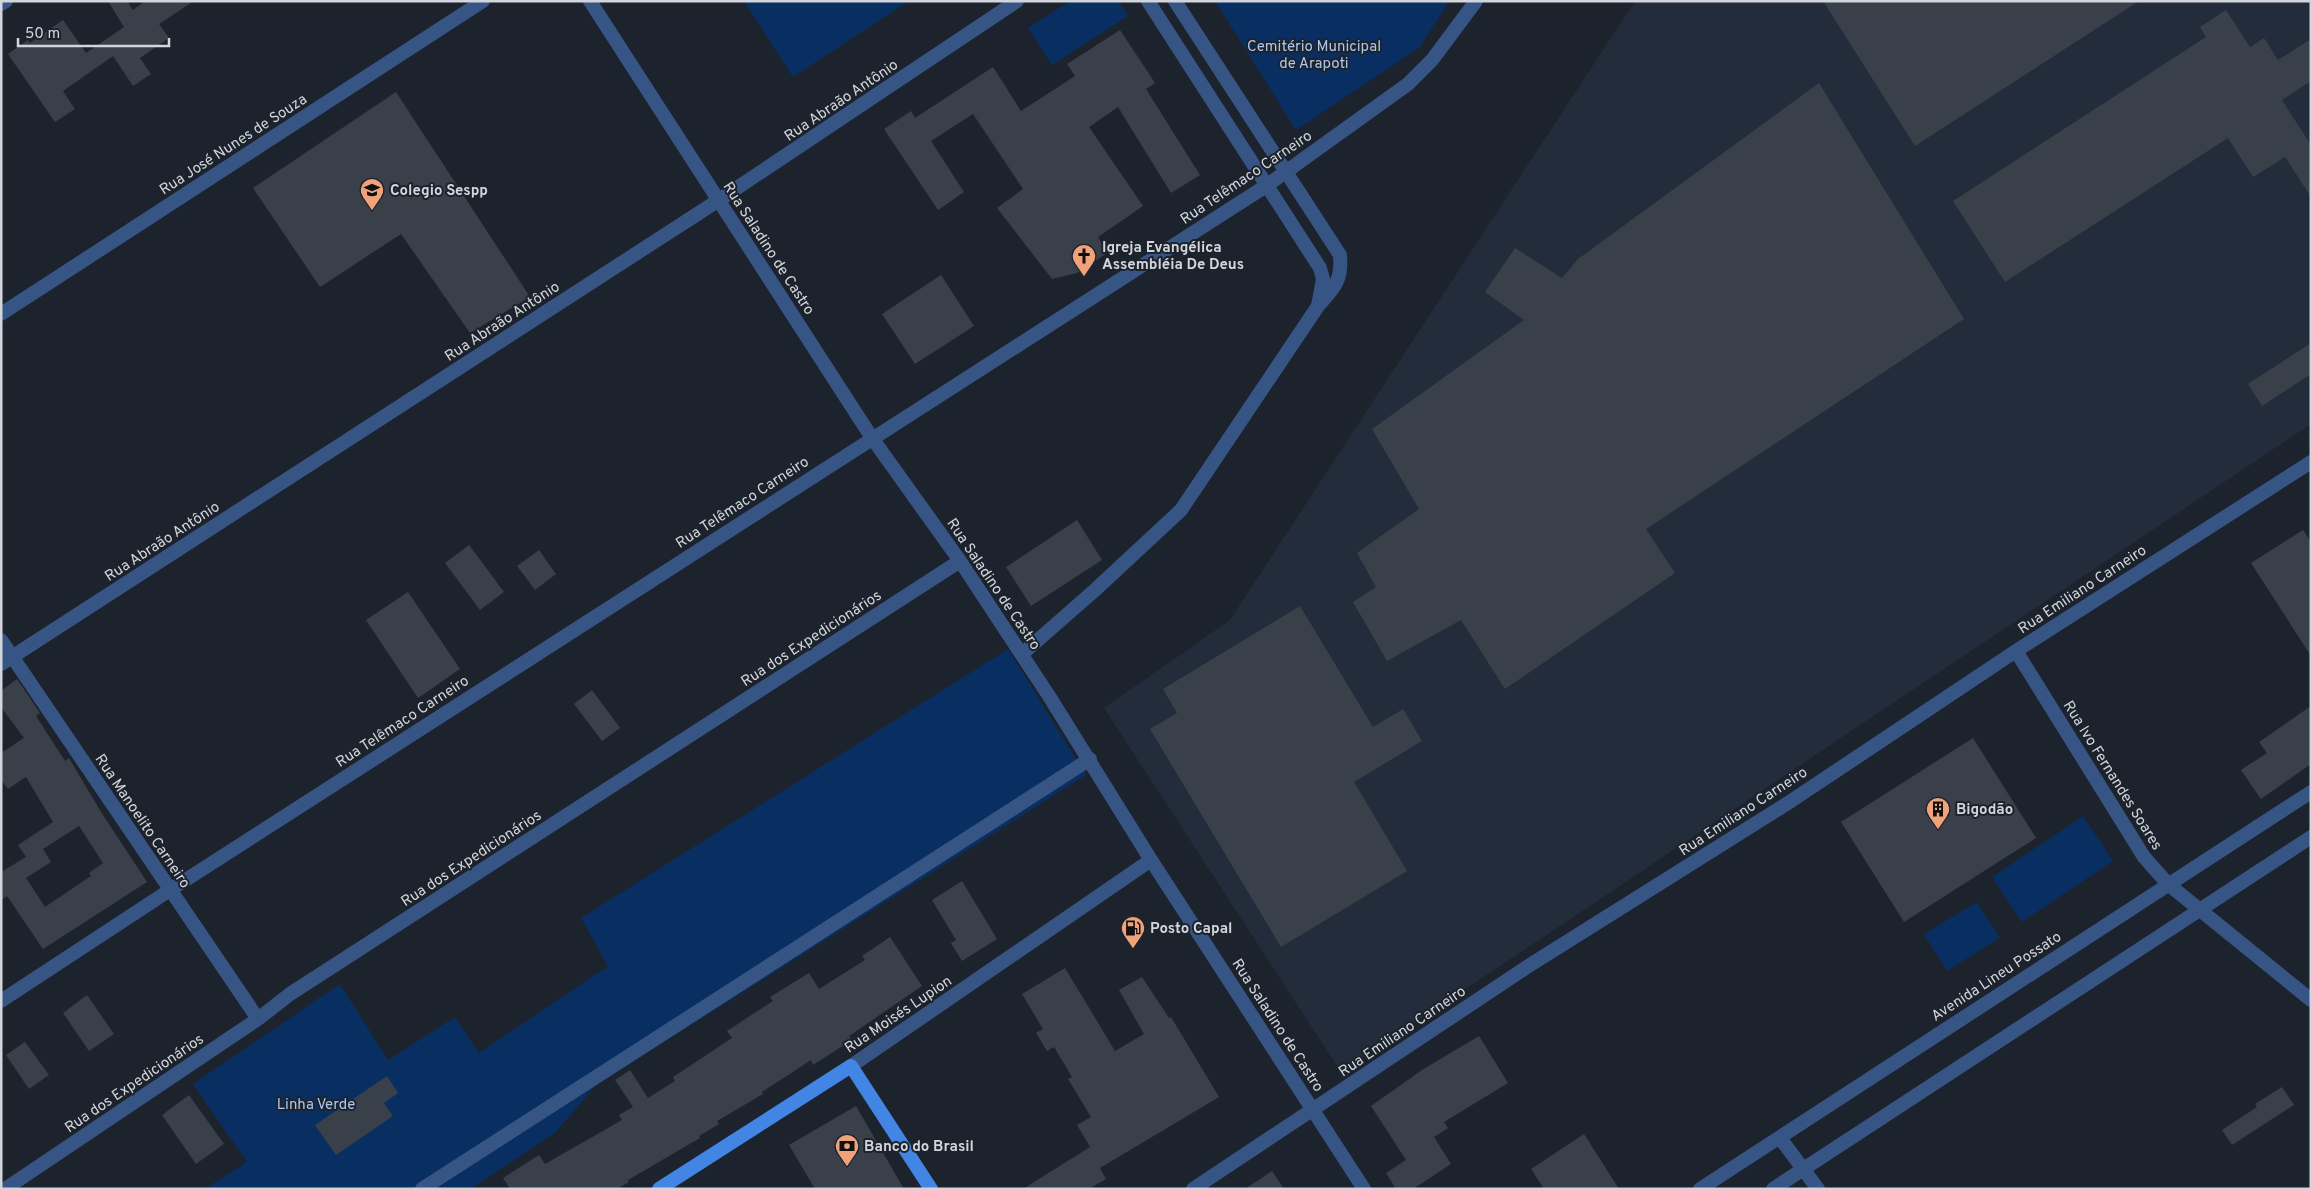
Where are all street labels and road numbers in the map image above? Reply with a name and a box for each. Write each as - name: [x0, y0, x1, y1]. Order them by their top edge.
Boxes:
- street label: Rua Abraão Antônio: [781, 56, 902, 146]
- street label: Rua José Nunes de Souza: [157, 90, 311, 200]
- street label: Rua Telêmaco Carneiro: [1177, 127, 1316, 229]
- street label: Rua Saladino de Castro: [718, 179, 818, 319]
- street label: Rua Abraão Antônio: [442, 278, 564, 367]
- street label: Rua Telêmaco Carneiro: [673, 453, 813, 553]
- street label: Rua Abraão Antônio: [102, 498, 224, 587]
- street label: Rua Saladino de Castro: [942, 515, 1044, 654]
- street label: Rua Emiliano Carneiro: [2015, 542, 2151, 639]
- street label: Rua dos Expedicionários: [738, 587, 886, 692]
- street label: Rua Telêmaco Carneiro: [333, 672, 473, 772]
- street label: Rua Ivo Fernandes Soares: [2058, 698, 2166, 854]
- street label: Rua Manoelito Carneiro: [90, 751, 194, 893]
- street label: Rua Emiliano Carneiro: [1676, 764, 1812, 861]
- street label: Rua dos Expedicionários: [398, 807, 546, 912]
- street label: Avenida Lineu Possato: [1928, 928, 2066, 1026]
- street label: Rua Saladino de Castro: [1227, 956, 1327, 1096]
- street label: Rua Moisés Lupion: [842, 972, 956, 1058]
- street label: Rua Emiliano Carneiro: [1336, 983, 1470, 1082]
- street label: Rua dos Expedicionários: [62, 1031, 208, 1138]

